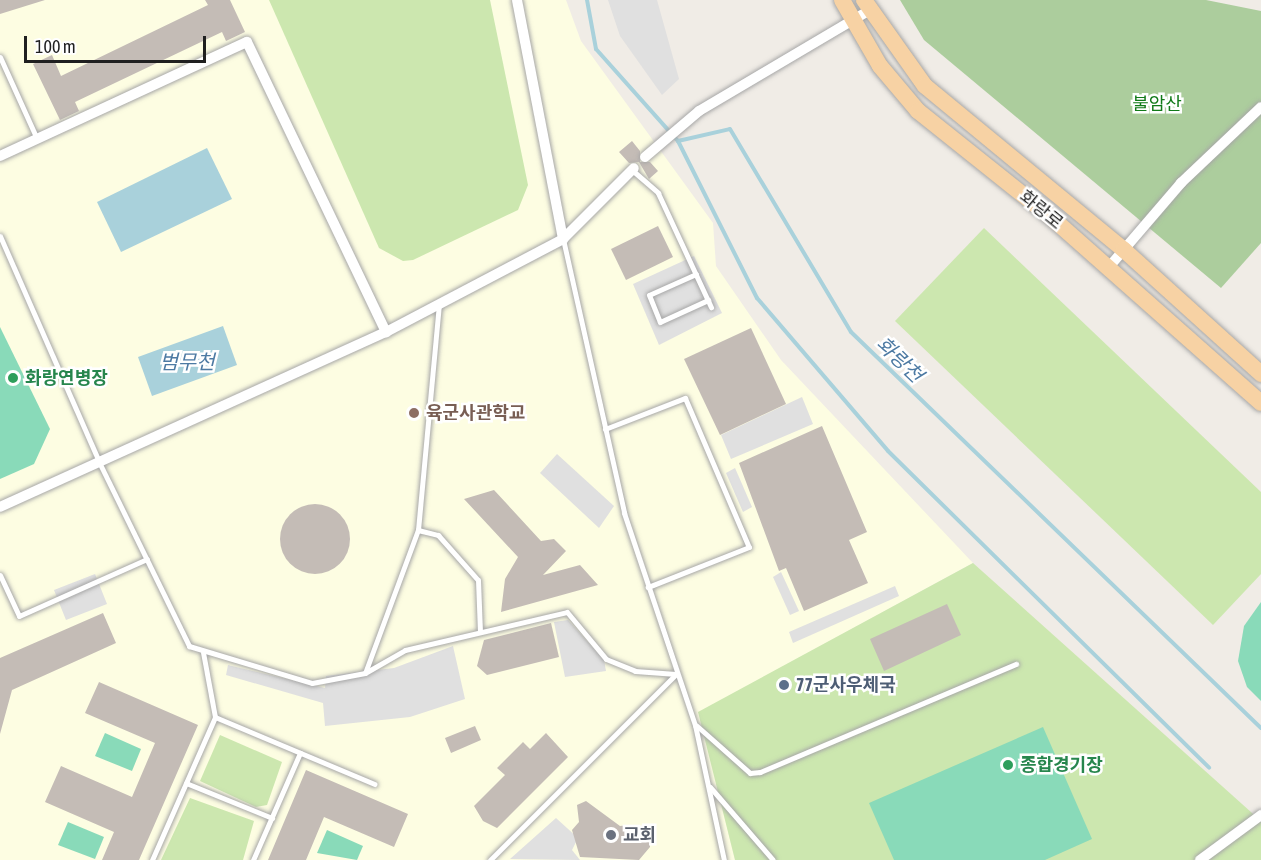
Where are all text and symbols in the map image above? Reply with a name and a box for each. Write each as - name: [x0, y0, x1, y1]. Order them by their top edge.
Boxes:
- scale bar: [27, 24, 208, 62]
- text: 100 m: [35, 36, 76, 57]
- park label: 불암산: [1132, 93, 1182, 115]
- street label: 화랑로: [1015, 186, 1067, 234]
- water label: 화랑천: [872, 331, 928, 387]
- water label: 범무천: [159, 349, 215, 373]
- place label: 화랑연병장: [25, 367, 108, 389]
- marker: 화랑연병장: [6, 371, 20, 385]
- place label: 육군사관학교: [426, 402, 525, 424]
- marker: 육군사관학교: [407, 406, 421, 420]
- place label: 77군사우체국: [796, 674, 896, 696]
- marker: 77군사우체국: [777, 678, 791, 692]
- place label: 종합경기장: [1020, 754, 1103, 776]
- marker: 종합경기장: [1001, 758, 1015, 772]
- place label: 교회: [623, 824, 656, 846]
- marker: 교회: [604, 828, 618, 842]

